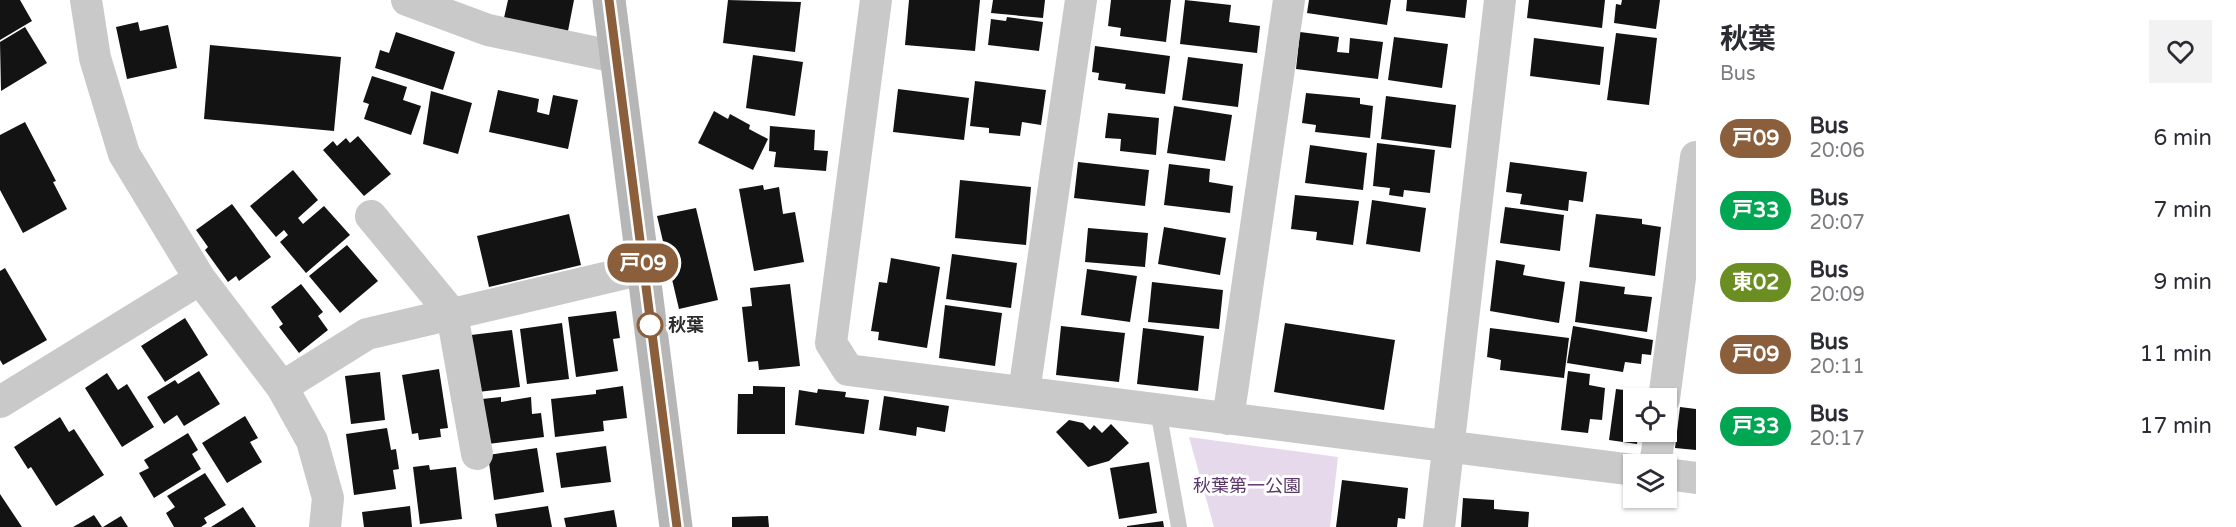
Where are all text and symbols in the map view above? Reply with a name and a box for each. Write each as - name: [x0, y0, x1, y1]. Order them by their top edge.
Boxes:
- button: heart: [2149, 20, 2212, 83]
- text: 秋葉: [1720, 22, 1776, 56]
- text: Bus: [1720, 62, 1756, 86]
- text: Bus: [1809, 113, 1848, 139]
- text: 6 min: [2153, 125, 2212, 151]
- text: 戸09: [1732, 126, 1779, 151]
- text: 20:06: [1809, 139, 1865, 163]
- text: Bus: [1809, 185, 1848, 211]
- text: 7 min: [2153, 197, 2212, 223]
- text: 戸33: [1732, 198, 1779, 223]
- text: 20:07: [1809, 211, 1865, 235]
- line badge: 戸09: [608, 244, 678, 282]
- text: 戸09: [619, 251, 667, 276]
- text: Bus: [1809, 257, 1848, 283]
- text: 9 min: [2153, 269, 2212, 295]
- text: 東02: [1732, 270, 1779, 295]
- text: 20:09: [1809, 283, 1865, 307]
- marker: 秋葉: [637, 312, 663, 338]
- place label: 秋葉: [668, 314, 704, 336]
- text: Bus: [1809, 329, 1848, 355]
- text: 11 min: [2140, 341, 2212, 367]
- text: 戸09: [1732, 342, 1779, 367]
- text: 20:11: [1809, 355, 1865, 379]
- map controls: [1623, 388, 1677, 508]
- button: locate: [1623, 388, 1677, 442]
- text: Bus: [1809, 401, 1848, 427]
- text: 17 min: [2140, 413, 2212, 439]
- text: 戸33: [1732, 414, 1779, 439]
- text: 20:17: [1809, 427, 1865, 451]
- button: layers: [1623, 454, 1677, 508]
- park label: 秋葉第一公園: [1193, 475, 1301, 497]

